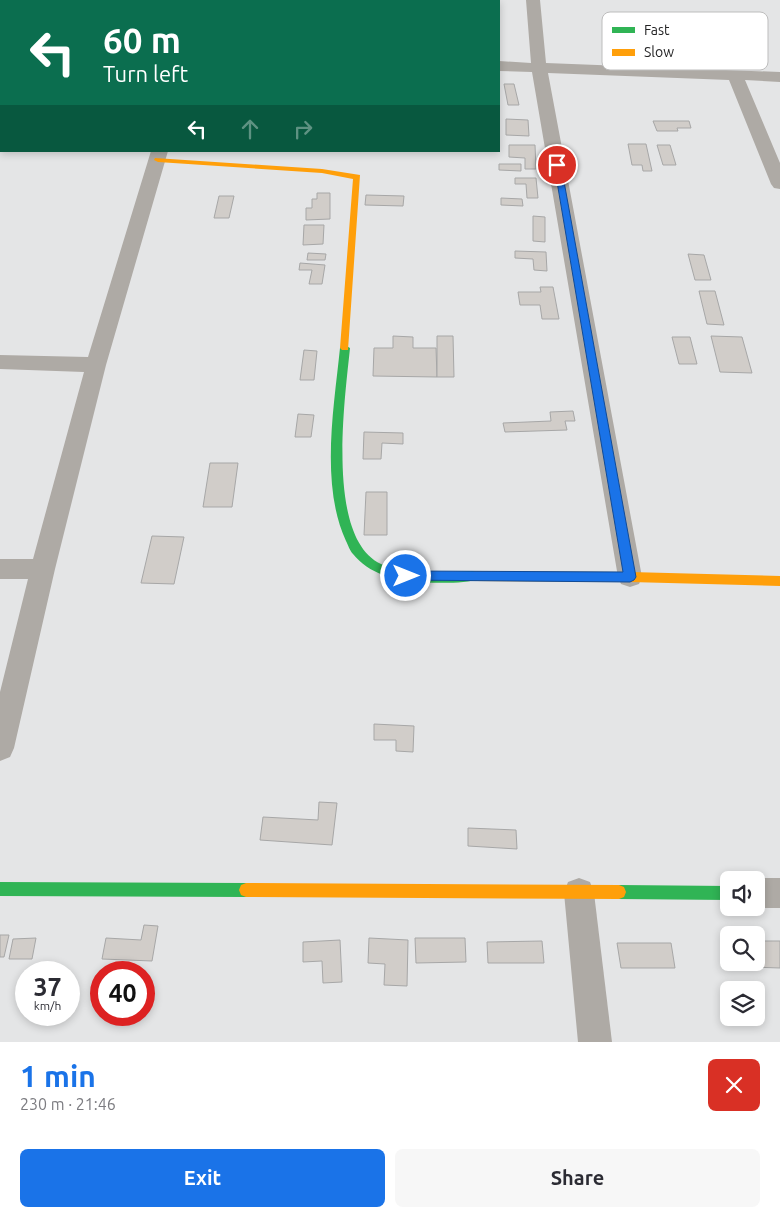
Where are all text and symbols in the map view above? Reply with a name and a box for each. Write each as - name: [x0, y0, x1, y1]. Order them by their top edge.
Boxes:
- legend: [602, 12, 768, 70]
- icon: left: [20, 20, 85, 85]
- text: 60 m: [103, 20, 181, 60]
- text: Fast: [644, 22, 670, 38]
- text: Slow: [644, 44, 674, 60]
- text: Turn left: [103, 61, 188, 86]
- icon: left: [183, 115, 211, 143]
- icon: ahead: [236, 115, 264, 143]
- icon: right: [289, 115, 317, 143]
- pin: [536, 144, 578, 186]
- icon: arrive: [543, 151, 571, 179]
- position arrow: [379, 549, 431, 601]
- map controls: [720, 871, 765, 1026]
- button: sound: [720, 871, 765, 916]
- button: search: [720, 926, 765, 971]
- speed limit sign: 40: [90, 961, 155, 1026]
- text: 37: [33, 973, 62, 1001]
- button: layers: [720, 981, 765, 1026]
- text: km/h: [34, 999, 61, 1012]
- text: 1 min: [20, 1059, 96, 1093]
- button: close: [708, 1059, 760, 1111]
- text: 230 m · 21:46: [20, 1095, 116, 1113]
- button: Exit: [20, 1149, 385, 1207]
- button: Share: [395, 1149, 760, 1207]

